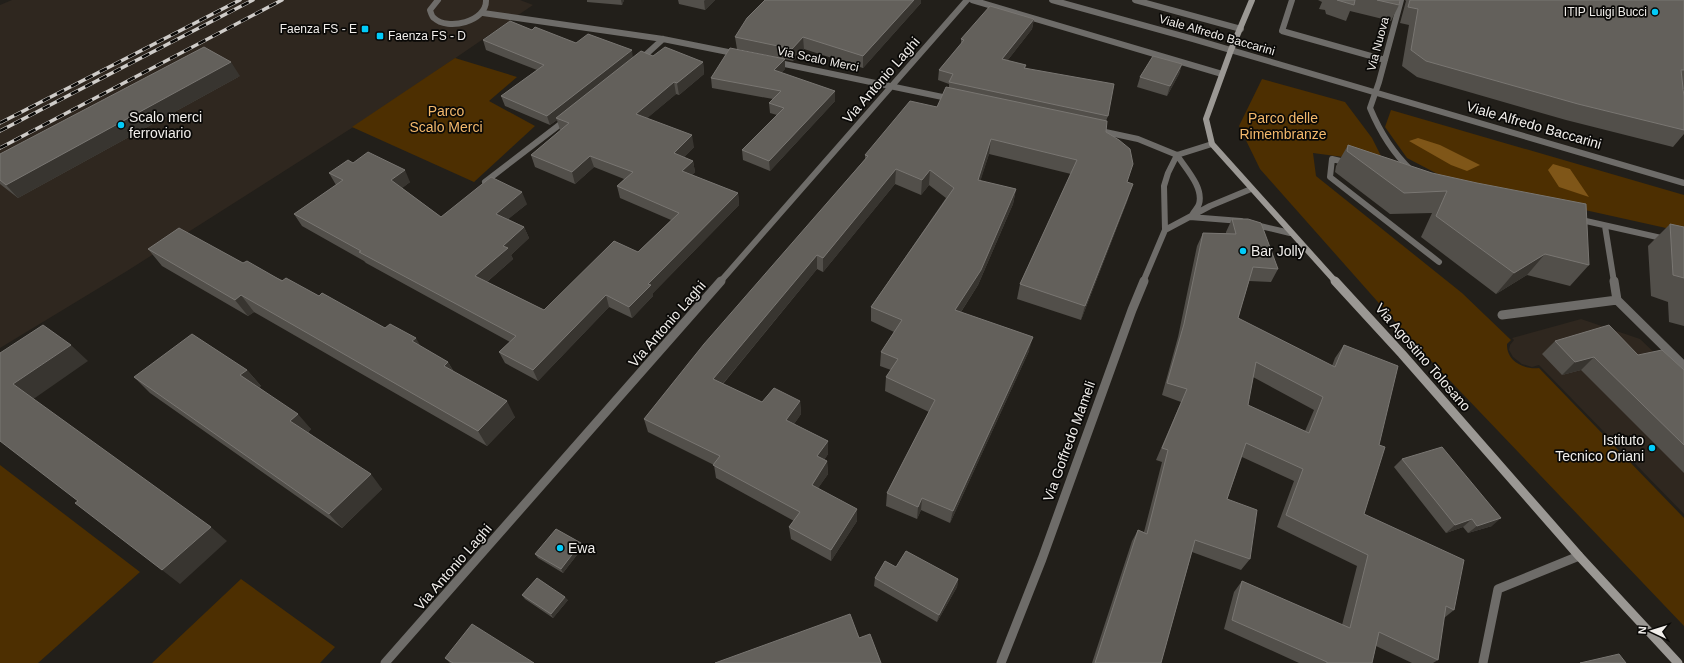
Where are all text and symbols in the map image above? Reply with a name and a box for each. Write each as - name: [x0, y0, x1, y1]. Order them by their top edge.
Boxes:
- place label: ITIP Luigi Bucci: [1564, 5, 1647, 19]
- marker: ITIP Luigi Bucci: [1650, 7, 1660, 17]
- street label: Viale Alfredo Baccarini: [1157, 12, 1277, 58]
- street label: Via Nuova: [1364, 15, 1392, 72]
- place label: Faenza FS - E: [280, 22, 357, 36]
- marker: Faenza FS - E: [360, 24, 370, 34]
- place label: Faenza FS - D: [388, 29, 466, 43]
- marker: Faenza FS - D: [375, 31, 385, 41]
- street label: Via Antonio Laghi: [839, 34, 923, 126]
- street label: Via Scalo Merci: [776, 44, 860, 74]
- street label: Viale Alfredo Baccarini: [1465, 98, 1603, 152]
- park label: Parco Scalo Merci: [409, 103, 483, 135]
- place label: Scalo merci ferroviario: [129, 109, 202, 141]
- park label: Parco delle Rimembranze: [1239, 110, 1327, 142]
- marker: Scalo merci ferroviario: [116, 120, 126, 130]
- place label: Bar Jolly: [1251, 243, 1305, 259]
- marker: Bar Jolly: [1238, 246, 1248, 256]
- street label: Via Antonio Laghi: [625, 278, 709, 370]
- street label: Via Agostino Tolosano: [1372, 300, 1474, 414]
- street label: Via Goffredo Mameli: [1040, 379, 1098, 503]
- place label: Istituto Tecnico Oriani: [1555, 432, 1644, 464]
- marker: Istituto Tecnico Oriani: [1647, 443, 1657, 453]
- street label: Via Antonio Laghi: [411, 521, 495, 613]
- place label: Ewa: [568, 540, 595, 556]
- marker: Ewa: [555, 543, 565, 553]
- north arrow: [1632, 611, 1672, 651]
- text: N: [1636, 626, 1648, 635]

